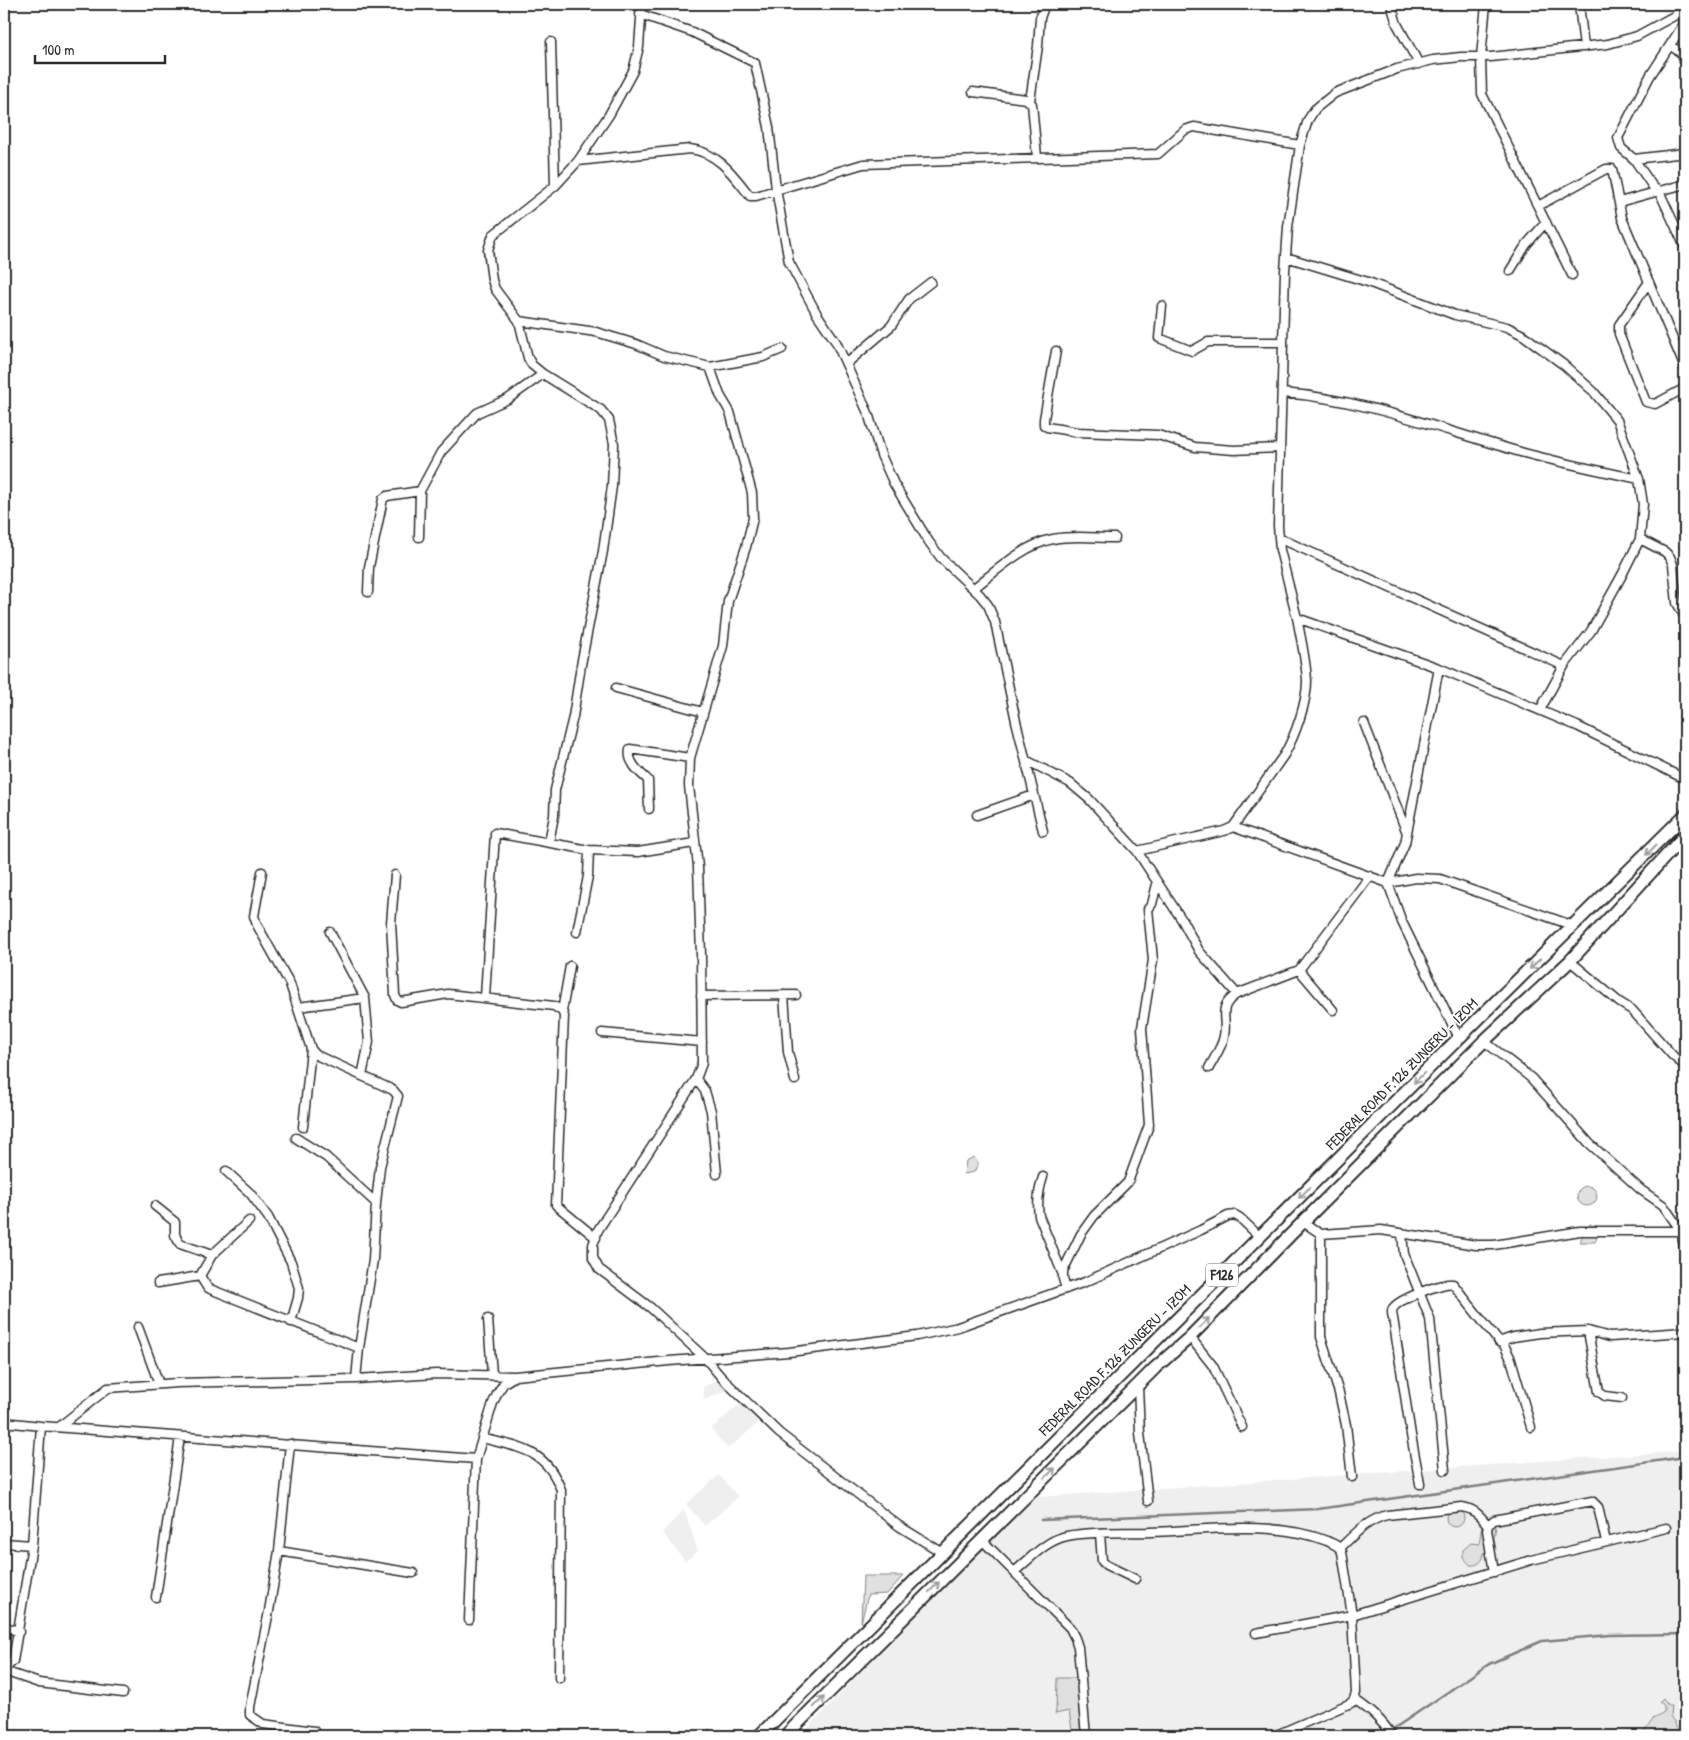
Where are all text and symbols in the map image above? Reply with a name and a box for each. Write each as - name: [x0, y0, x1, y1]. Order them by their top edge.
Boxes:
- scale bar: [35, 32, 165, 64]
- text: 100 m: [42, 39, 75, 60]
- one-way arrow: [1645, 844, 1657, 856]
- one-way arrow: [1529, 958, 1541, 970]
- street label: FEDERAL ROAD F.126 ZUNGERU - IZOM: [1320, 993, 1482, 1155]
- one-way arrow: [1413, 1072, 1425, 1084]
- one-way arrow: [1298, 1187, 1310, 1199]
- road number: F126: [1206, 1264, 1238, 1286]
- street label: FEDERAL ROAD F.126 ZUNGERU - IZOM: [1033, 1279, 1195, 1441]
- one-way arrow: [1198, 1317, 1210, 1329]
- one-way arrow: [1044, 1467, 1056, 1479]
- one-way arrow: [928, 1581, 941, 1593]
- one-way arrow: [813, 1696, 825, 1708]

